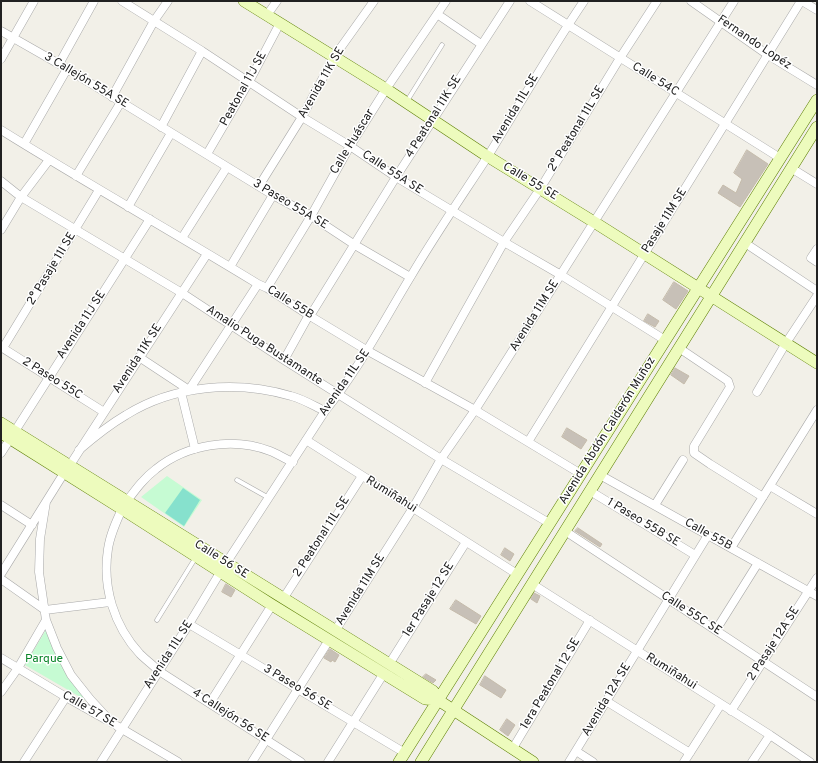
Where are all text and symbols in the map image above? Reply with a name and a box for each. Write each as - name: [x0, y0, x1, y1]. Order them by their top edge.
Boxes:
- street label: Fernando Lopéz: [714, 13, 794, 73]
- street label: Avenida 11K SE: [296, 45, 348, 121]
- street label: Peatonal 11J SE: [218, 49, 270, 129]
- street label: 3 Callejón 55A SE: [41, 50, 131, 112]
- street label: Calle 54C: [629, 60, 681, 100]
- street label: Avenida 11L SE: [490, 72, 542, 146]
- street label: 4 Peatonal 11K SE: [403, 73, 465, 161]
- street label: 2° Peatonal 11L SE: [546, 83, 608, 175]
- street label: Calle Huáscar: [328, 107, 378, 177]
- street label: Calle 55A SE: [359, 148, 425, 198]
- street label: Calle 55 SE: [500, 160, 560, 204]
- street label: 3 Paseo 55A SE: [250, 177, 330, 233]
- street label: Pasaje 11M SE: [639, 186, 691, 256]
- street label: 2° Pasaje 11I SE: [25, 230, 79, 308]
- street label: Avenida 11M SE: [507, 278, 563, 354]
- street label: Calle 55B: [264, 283, 316, 323]
- street label: Avenida 11J SE: [55, 288, 109, 362]
- street label: Amalio Puga Bustamante: [203, 303, 325, 389]
- street label: Avenida 11K SE: [110, 322, 166, 396]
- street label: Avenida 11L SE: [317, 347, 373, 419]
- street label: 2 Paseo 55C: [19, 355, 85, 403]
- street label: Avenida Abdón Calderón Muñoz: [557, 355, 659, 507]
- street label: Rumiñahui: [363, 474, 419, 516]
- street label: 2 Peatonal 11L SE: [291, 494, 353, 580]
- street label: 1 Paseo 55B SE: [604, 496, 682, 550]
- street label: Calle 55B: [682, 516, 734, 554]
- street label: Calle 56 SE: [191, 538, 251, 582]
- street label: Avenida 11M SE: [333, 552, 389, 628]
- street label: 1er Pasaje 12 SE: [400, 560, 458, 640]
- street label: Calle 55C SE: [658, 589, 724, 639]
- street label: 2 Pasaje 12A SE: [745, 604, 803, 684]
- street label: Avenida 11L SE: [142, 618, 196, 692]
- street label: 1era Peatonal 12 SE: [518, 636, 584, 732]
- street label: Rumiñahui: [643, 651, 699, 693]
- park label: Parque: [25, 653, 63, 667]
- street label: Avenida 12A SE: [579, 661, 635, 739]
- street label: 3 Paseo 56 SE: [260, 662, 334, 714]
- street label: 4 Callejón 56 SE: [189, 686, 271, 746]
- street label: Calle 57 SE: [59, 689, 119, 731]

